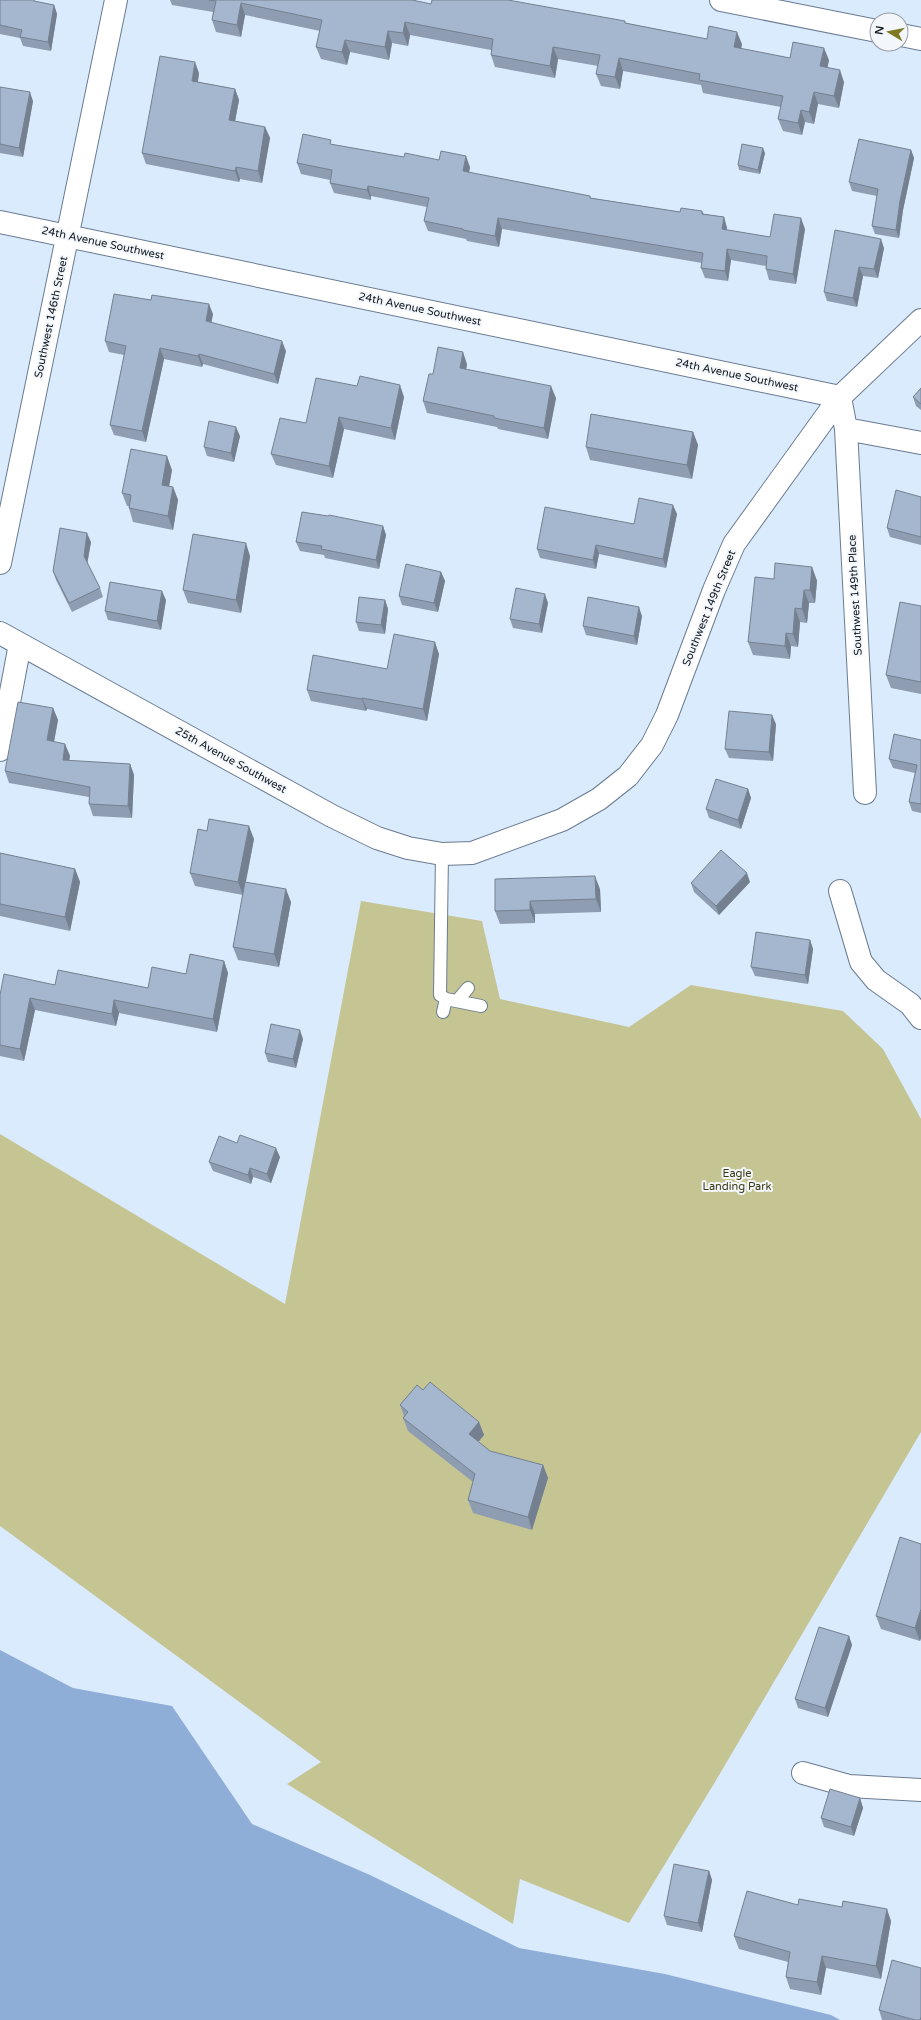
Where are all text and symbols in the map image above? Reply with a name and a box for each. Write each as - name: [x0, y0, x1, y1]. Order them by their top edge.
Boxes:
- north arrow: [869, 12, 909, 52]
- text: N: [872, 25, 887, 36]
- street label: 24th Avenue Southwest: [40, 224, 166, 262]
- street label: Southwest 146th Street: [32, 255, 70, 379]
- street label: 24th Avenue Southwest: [357, 290, 483, 328]
- street label: 24th Avenue Southwest: [674, 356, 800, 394]
- street label: Southwest 149th Place: [845, 534, 865, 656]
- street label: Southwest 149th Street: [680, 548, 738, 668]
- street label: 25th Avenue Southwest: [173, 724, 289, 796]
- park label: Eagle Landing Park: [703, 1167, 771, 1193]

